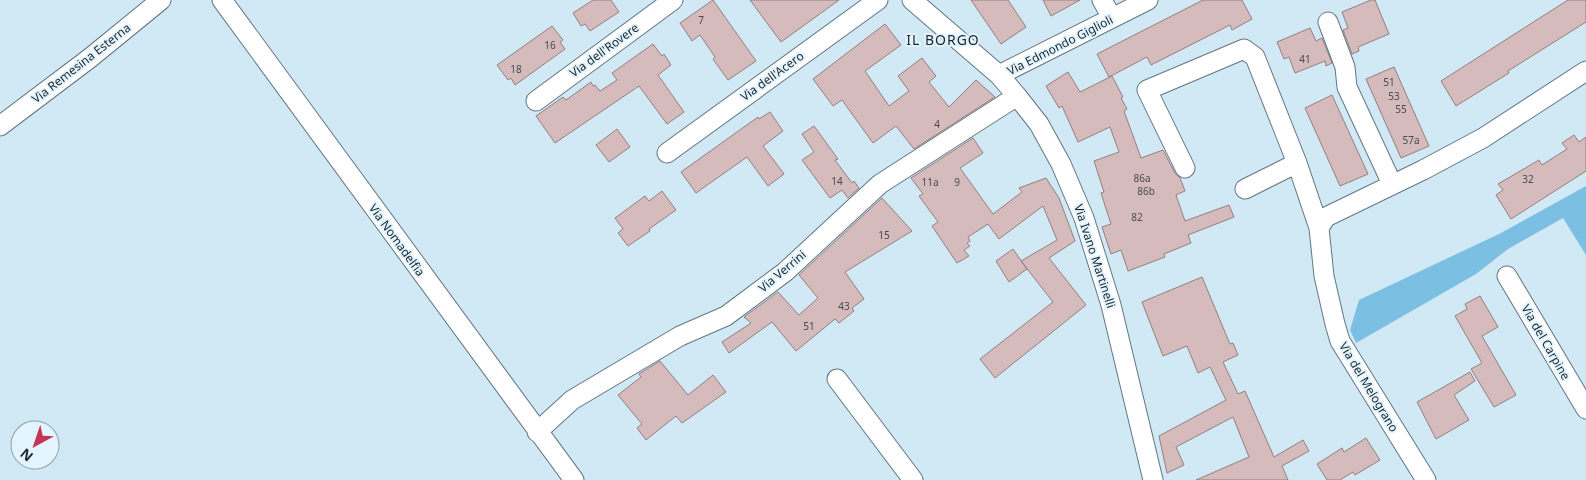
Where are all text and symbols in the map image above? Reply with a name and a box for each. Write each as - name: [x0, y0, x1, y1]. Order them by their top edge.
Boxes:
- street label: Via Edmondo Giglioli: [1004, 11, 1116, 79]
- house number: 7: [698, 13, 704, 27]
- street label: Via Remesina Esterna: [28, 19, 134, 107]
- street label: Via dell'Rovere: [566, 19, 642, 81]
- district label: IL BORGO: [906, 30, 980, 49]
- house number: 16: [544, 38, 556, 52]
- street label: Via dell'Acero: [737, 47, 807, 105]
- house number: 41: [1299, 52, 1311, 66]
- house number: 18: [510, 62, 522, 76]
- house number: 51: [1383, 75, 1395, 89]
- house number: 53: [1388, 89, 1400, 103]
- house number: 55: [1395, 102, 1407, 116]
- house number: 4: [934, 117, 940, 131]
- house number: 57a: [1402, 133, 1420, 147]
- house number: 86a: [1133, 171, 1151, 185]
- house number: 32: [1522, 172, 1534, 186]
- house number: 14: [831, 174, 843, 188]
- house number: 11a: [921, 175, 939, 189]
- house number: 9: [954, 175, 960, 189]
- house number: 86b: [1137, 184, 1155, 198]
- street label: Via Nomadelfia: [365, 200, 429, 280]
- street label: Via Ivano Martinelli: [1070, 202, 1120, 310]
- house number: 82: [1131, 210, 1143, 224]
- house number: 15: [878, 228, 890, 242]
- street label: Via Verrini: [755, 246, 809, 296]
- house number: 43: [838, 299, 850, 313]
- street label: Via del Carpine: [1518, 301, 1575, 383]
- house number: 51: [803, 319, 815, 333]
- street label: Via del Melograno: [1335, 339, 1403, 435]
- north arrow: [10, 420, 60, 470]
- text: N: [16, 444, 37, 466]

